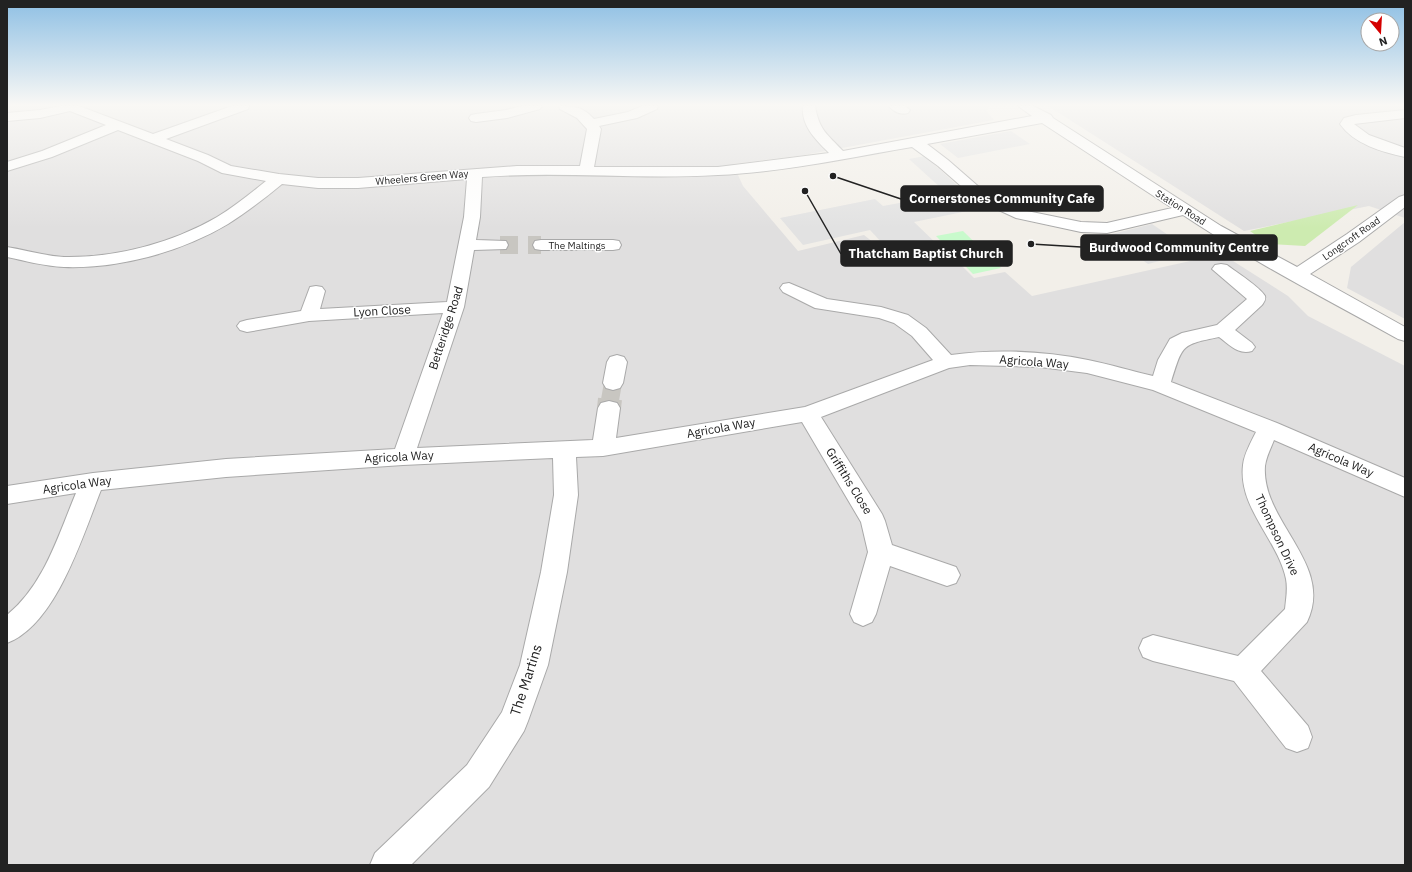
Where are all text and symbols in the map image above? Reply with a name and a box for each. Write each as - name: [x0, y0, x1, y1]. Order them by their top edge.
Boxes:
- north arrow: [1360, 12, 1400, 52]
- text: N: [1377, 34, 1389, 49]
- street label: Wheelers Green Way: [375, 167, 469, 188]
- callout: Cornerstones Community Cafe: [901, 186, 1103, 211]
- street label: Station Road: [1153, 187, 1208, 228]
- text: Cornerstones Community Cafe: [909, 190, 1095, 207]
- street label: Longcroft Road: [1320, 214, 1383, 263]
- callout: Burdwood Community Centre: [1081, 235, 1277, 260]
- street label: The Maltings: [548, 239, 606, 252]
- text: Burdwood Community Centre: [1089, 239, 1269, 256]
- callout: Thatcham Baptist Church: [841, 241, 1012, 266]
- text: Thatcham Baptist Church: [849, 245, 1003, 262]
- street label: Betteridge Road: [425, 284, 466, 371]
- street label: Lyon Close: [353, 301, 412, 320]
- street label: Agricola Way: [999, 352, 1069, 371]
- street label: Agricola Way: [685, 414, 756, 441]
- street label: Agricola Way: [1306, 439, 1376, 480]
- street label: Griffiths Close: [823, 445, 876, 517]
- street label: Agricola Way: [364, 447, 434, 466]
- street label: Agricola Way: [41, 472, 112, 497]
- street label: Thompson Drive: [1252, 492, 1303, 578]
- street label: The Martins: [506, 642, 546, 718]

